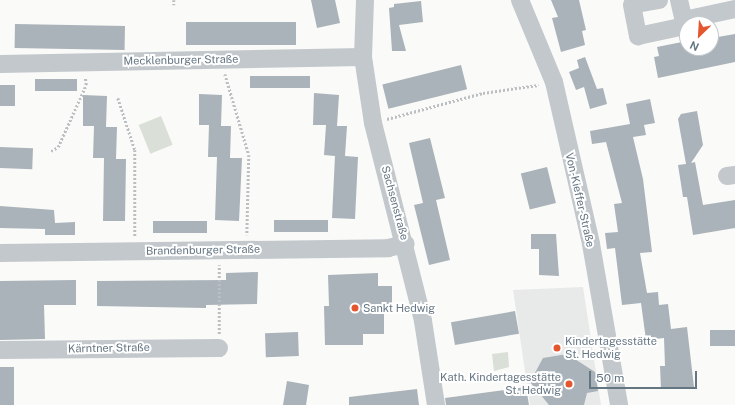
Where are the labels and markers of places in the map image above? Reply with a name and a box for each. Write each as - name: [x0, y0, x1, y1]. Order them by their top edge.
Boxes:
- place label: Sankt Hedwig: [363, 301, 435, 315]
- marker: Sankt Hedwig: [350, 303, 360, 313]
- place label: Kindertagesstätte St. Hedwig: [565, 335, 657, 361]
- marker: Kindertagesstätte St. Hedwig: [552, 343, 562, 353]
- place label: Kath. Kindertagesstätte St. Hedwig: [440, 371, 561, 397]
- marker: Kath. Kindertagesstätte St. Hedwig: [564, 379, 574, 389]

